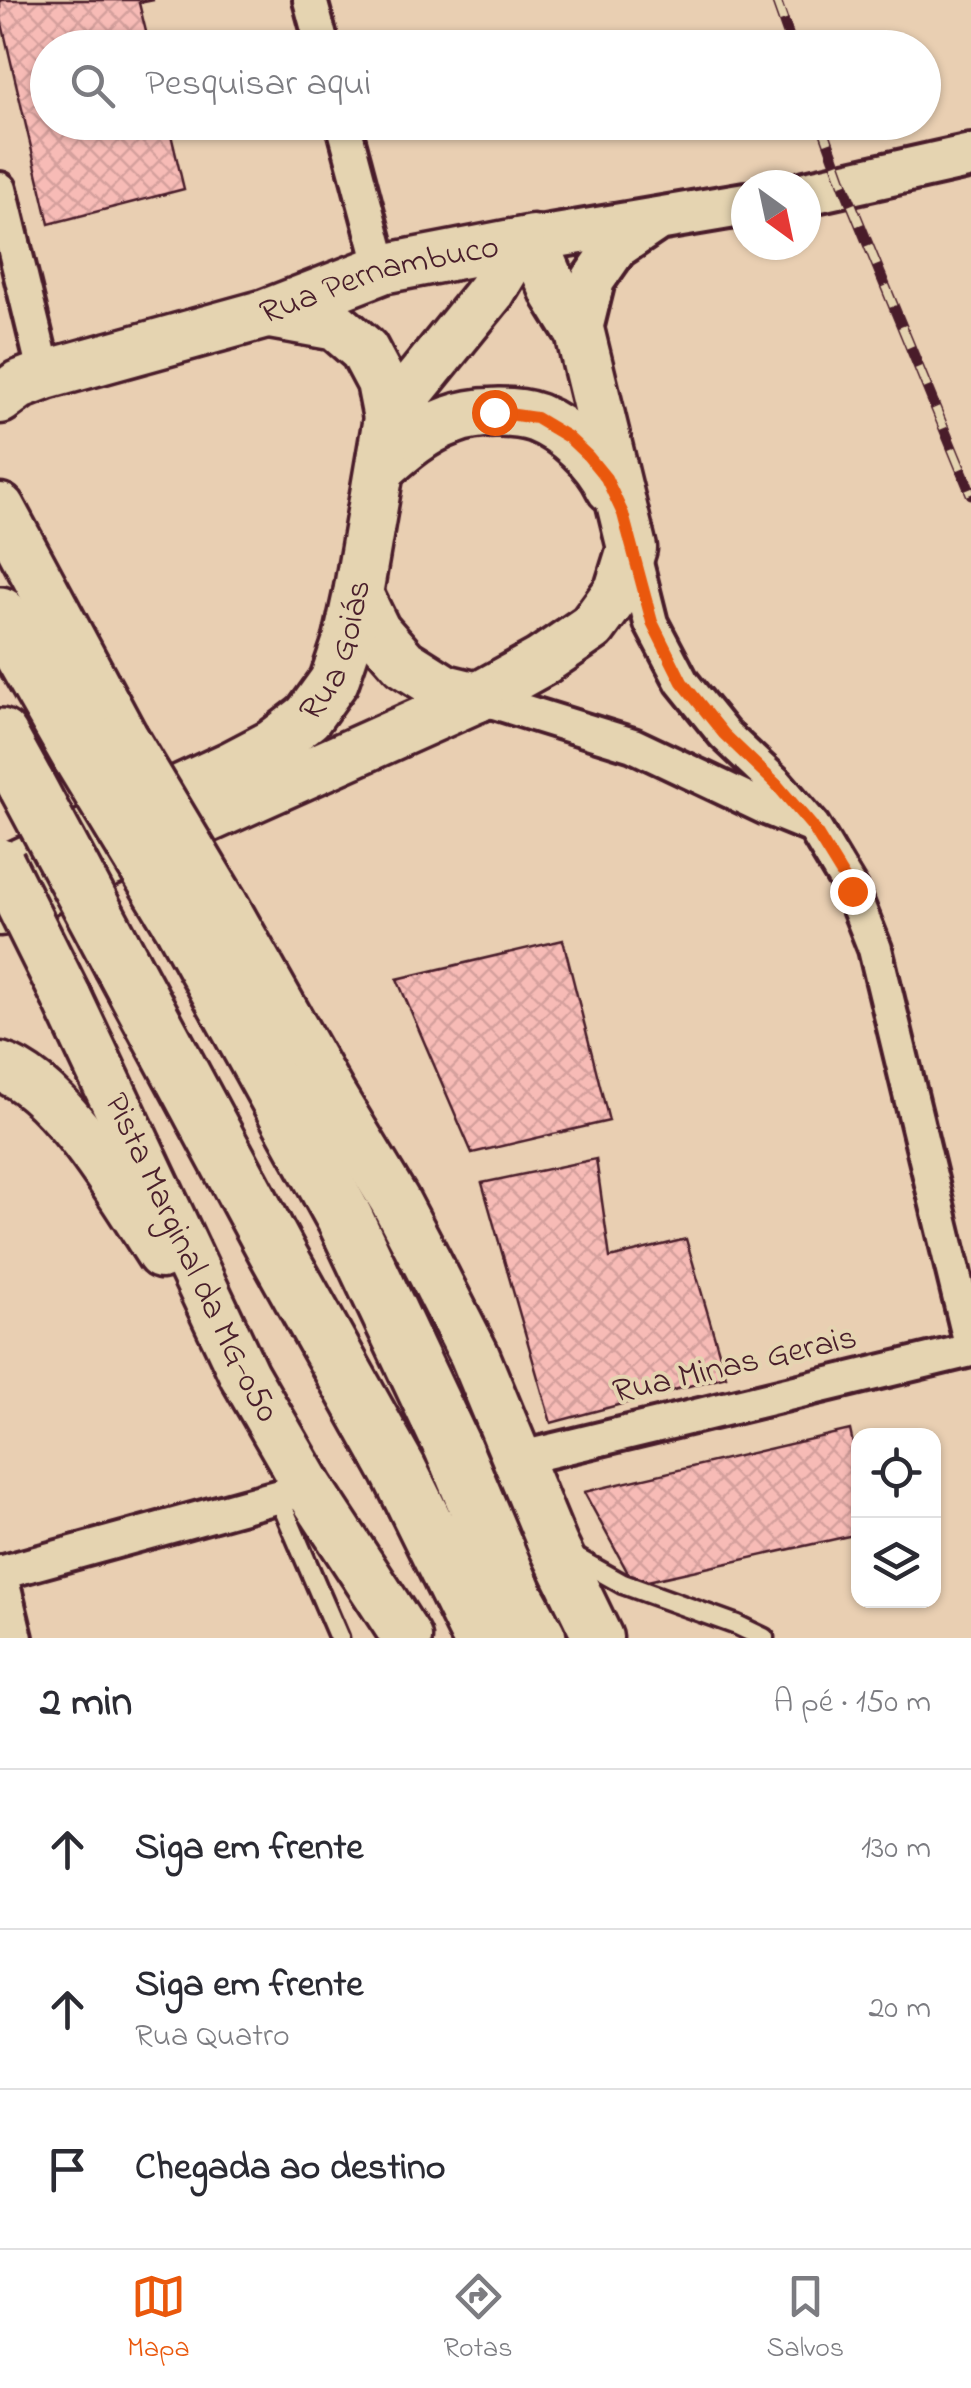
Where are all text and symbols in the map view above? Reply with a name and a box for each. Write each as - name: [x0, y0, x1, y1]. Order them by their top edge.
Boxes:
- search box: [30, 30, 941, 140]
- text: Pesquisar aqui: [145, 57, 371, 113]
- icon: search: [65, 58, 120, 113]
- north arrow: [731, 170, 821, 260]
- street label: Rua Pernambuco: [253, 222, 503, 339]
- route start: [472, 390, 518, 436]
- street label: Rua Goiás: [287, 576, 385, 732]
- route end: [830, 869, 876, 915]
- street label: Pista Marginal da MG-050: [90, 1085, 292, 1432]
- street label: Rua Minas Gerais: [608, 1313, 862, 1419]
- map controls: [851, 1428, 941, 1608]
- button: locate: [851, 1428, 941, 1518]
- button: layers: [851, 1518, 941, 1608]
- text: 2 min: [40, 1673, 132, 1734]
- text: A pé · 150 m: [774, 1680, 931, 1727]
- text: Siga em frente: [135, 1821, 363, 1877]
- icon: ahead: [40, 1822, 95, 1877]
- text: 130 m: [861, 1826, 931, 1873]
- text: Siga em frente: [135, 1958, 363, 2014]
- icon: ahead: [40, 1982, 95, 2037]
- text: 20 m: [868, 1986, 931, 2033]
- text: Rua Quatro: [135, 2014, 290, 2061]
- text: Chegada ao destino: [135, 2141, 446, 2197]
- icon: arrive: [40, 2142, 95, 2197]
- tab: Mapa: [127, 2269, 190, 2370]
- tab: Rotas: [444, 2269, 512, 2370]
- tab: Salvos: [767, 2269, 844, 2370]

